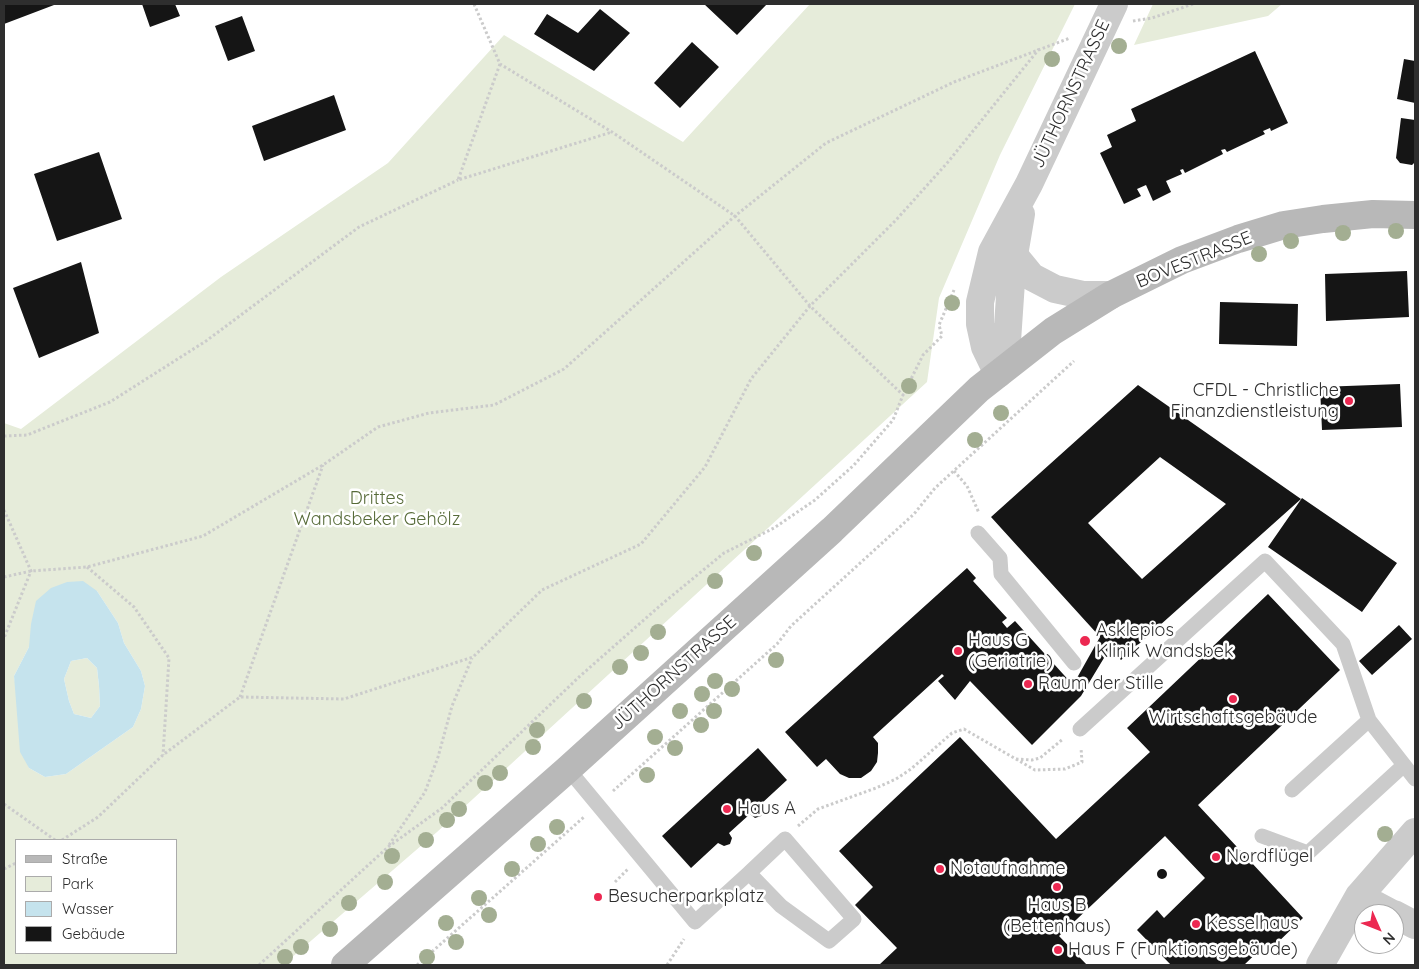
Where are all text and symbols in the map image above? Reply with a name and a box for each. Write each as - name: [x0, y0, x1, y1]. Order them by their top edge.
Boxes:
- street label: JÜTHORNSTRASSE: [1027, 16, 1115, 172]
- street label: BOVESTRASSE: [1133, 227, 1255, 293]
- place label: CFDL - Christliche Finanzdienstleistung: [1171, 380, 1339, 422]
- marker: CFDL - Christliche Finanzdienstleistung: [1343, 395, 1355, 407]
- park label: Drittes Wandsbeker Gehölz: [294, 488, 460, 530]
- street label: JÜTHORNSTRASSE: [607, 611, 741, 735]
- place label: Asklepios Klinik Wandsbek: [1096, 620, 1234, 662]
- place label: Haus G (Geriatrie): [968, 630, 1053, 672]
- marker: Asklepios Klinik Wandsbek: [1078, 634, 1092, 648]
- marker: Haus G (Geriatrie): [952, 645, 964, 657]
- place label: Raum der Stille: [1038, 673, 1164, 695]
- marker: Raum der Stille: [1022, 678, 1034, 690]
- marker: Wirtschaftsgebäude: [1227, 693, 1239, 705]
- place label: Wirtschaftsgebäude: [1149, 707, 1317, 729]
- place label: Haus A: [737, 798, 796, 820]
- marker: Haus A: [721, 803, 733, 815]
- legend: [15, 839, 178, 954]
- place label: Nordflügel: [1226, 846, 1313, 868]
- text: Straße: [62, 849, 108, 868]
- marker: Nordflügel: [1210, 851, 1222, 863]
- place label: Notaufnahme: [950, 858, 1066, 880]
- marker: Notaufnahme: [934, 863, 946, 875]
- text: Park: [62, 874, 94, 893]
- marker: Haus B (Bettenhaus): [1051, 881, 1063, 893]
- place label: Besucherparkplatz: [608, 886, 764, 908]
- marker: Besucherparkplatz: [592, 891, 604, 903]
- place label: Haus B (Bettenhaus): [1003, 895, 1111, 938]
- text: Wasser: [62, 899, 114, 918]
- north arrow: [1354, 904, 1404, 954]
- place label: Kesselhaus: [1206, 913, 1299, 935]
- marker: Kesselhaus: [1190, 918, 1202, 930]
- text: Gebäude: [62, 924, 125, 943]
- text: N: [1379, 929, 1399, 949]
- place label: Haus F (Funktionsgebäude): [1068, 939, 1298, 961]
- marker: Haus F (Funktionsgebäude): [1052, 944, 1064, 956]

